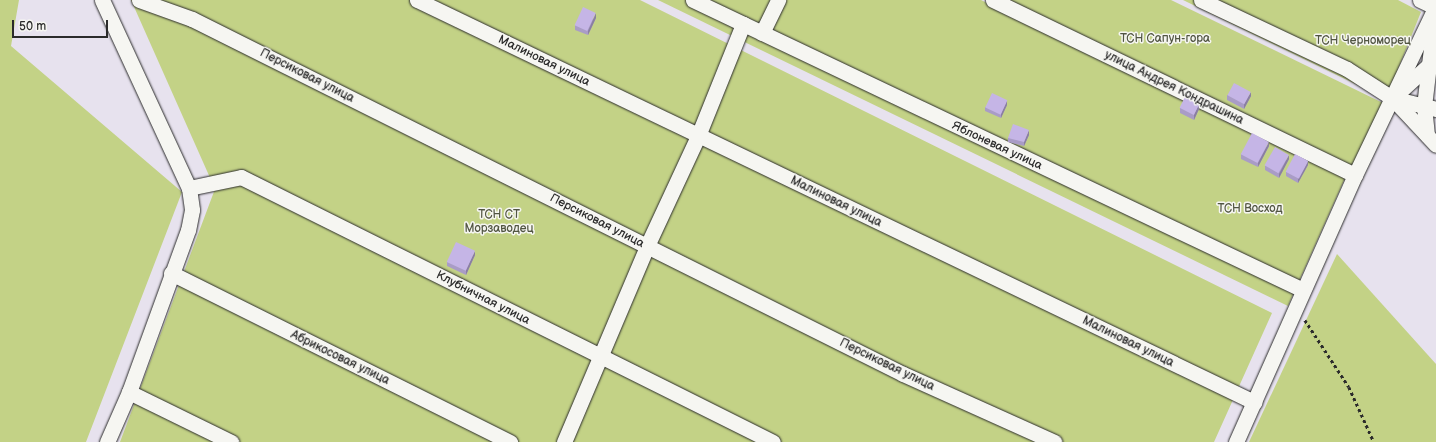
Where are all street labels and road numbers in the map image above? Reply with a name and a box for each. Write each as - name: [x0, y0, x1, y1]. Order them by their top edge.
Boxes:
- street label: Малиновая улица: [496, 33, 592, 89]
- street label: Персиковая улица: [257, 46, 357, 106]
- street label: улица Андрея Кондрашина: [1102, 48, 1246, 128]
- street label: Яблоневая улица: [950, 119, 1044, 173]
- street label: Малиновая улица: [788, 174, 884, 230]
- street label: Персиковая улица: [547, 191, 647, 251]
- street label: Клубничная улица: [434, 268, 532, 328]
- street label: Малиновая улица: [1080, 314, 1176, 370]
- street label: Абрикосовая улица: [288, 328, 392, 388]
- street label: Персиковая улица: [837, 336, 937, 394]

